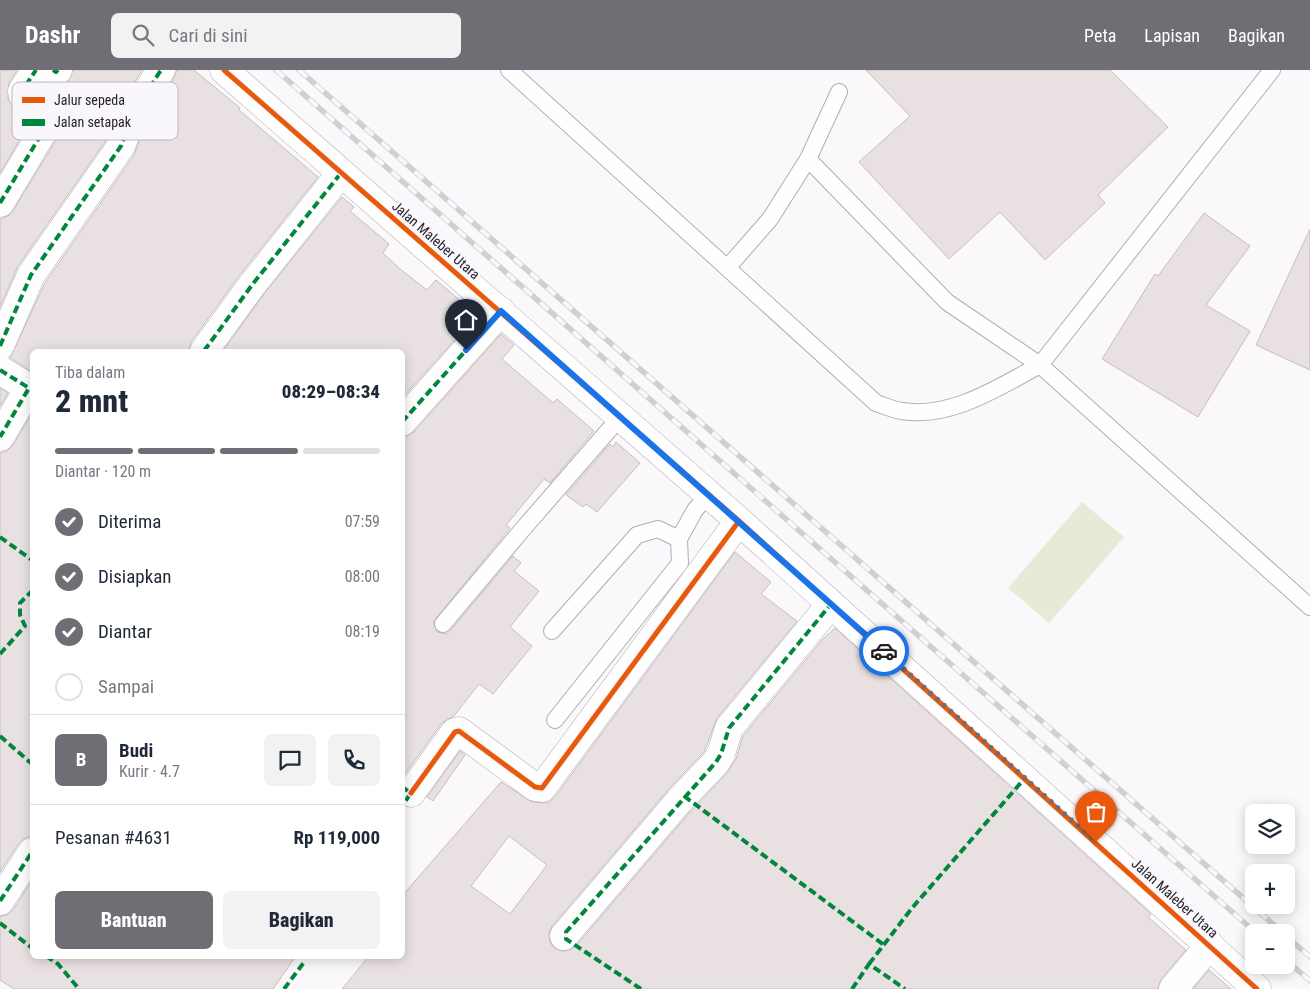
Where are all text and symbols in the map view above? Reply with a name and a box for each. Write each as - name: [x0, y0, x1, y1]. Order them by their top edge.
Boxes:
- search box: [111, 13, 461, 58]
- text: Dashr: [25, 21, 81, 49]
- icon: search: [129, 21, 157, 49]
- text: Cari di sini: [169, 24, 248, 47]
- text: Peta: [1084, 25, 1116, 46]
- text: Lapisan: [1144, 25, 1200, 46]
- text: Bagikan: [1228, 25, 1285, 46]
- legend: [12, 82, 178, 140]
- text: Jalur sepeda: [54, 92, 125, 108]
- text: Jalan setapak: [54, 114, 132, 130]
- street label: Jalan Maleber Utara: [389, 198, 483, 282]
- pin: [445, 299, 487, 350]
- icon: home: [452, 306, 480, 334]
- text: Tiba dalam: [55, 363, 125, 382]
- text: 08:29–08:34: [282, 380, 380, 403]
- text: 2 mnt: [55, 382, 128, 420]
- text: Diantar · 120 m: [55, 462, 151, 481]
- icon: check: [55, 508, 83, 536]
- text: Diterima: [98, 510, 161, 533]
- text: 07:59: [345, 512, 380, 531]
- icon: check: [55, 563, 83, 591]
- text: Disiapkan: [98, 565, 172, 588]
- text: 08:00: [345, 567, 380, 586]
- icon: check: [55, 618, 83, 646]
- text: Diantar: [98, 620, 152, 643]
- text: 08:19: [345, 622, 380, 641]
- courier: [859, 626, 909, 676]
- icon: car: [870, 637, 898, 665]
- text: Sampai: [98, 675, 154, 698]
- button: chat: [264, 734, 316, 786]
- button: phone: [328, 734, 380, 786]
- text: Budi: [119, 739, 153, 762]
- text: B: [76, 748, 86, 771]
- text: Kurir · 4.7: [119, 762, 180, 781]
- pin: [1075, 791, 1117, 842]
- icon: bag: [1082, 798, 1110, 826]
- map controls: [1245, 804, 1295, 974]
- button: layers: [1245, 804, 1295, 854]
- text: Pesanan #4631: [55, 826, 172, 849]
- text: Rp 119,000: [293, 826, 380, 849]
- street label: Jalan Maleber Utara: [1128, 855, 1222, 941]
- button: +: [1245, 864, 1295, 914]
- button: Bantuan: [55, 891, 213, 949]
- button: Bagikan: [223, 891, 380, 949]
- button: −: [1245, 924, 1295, 974]

